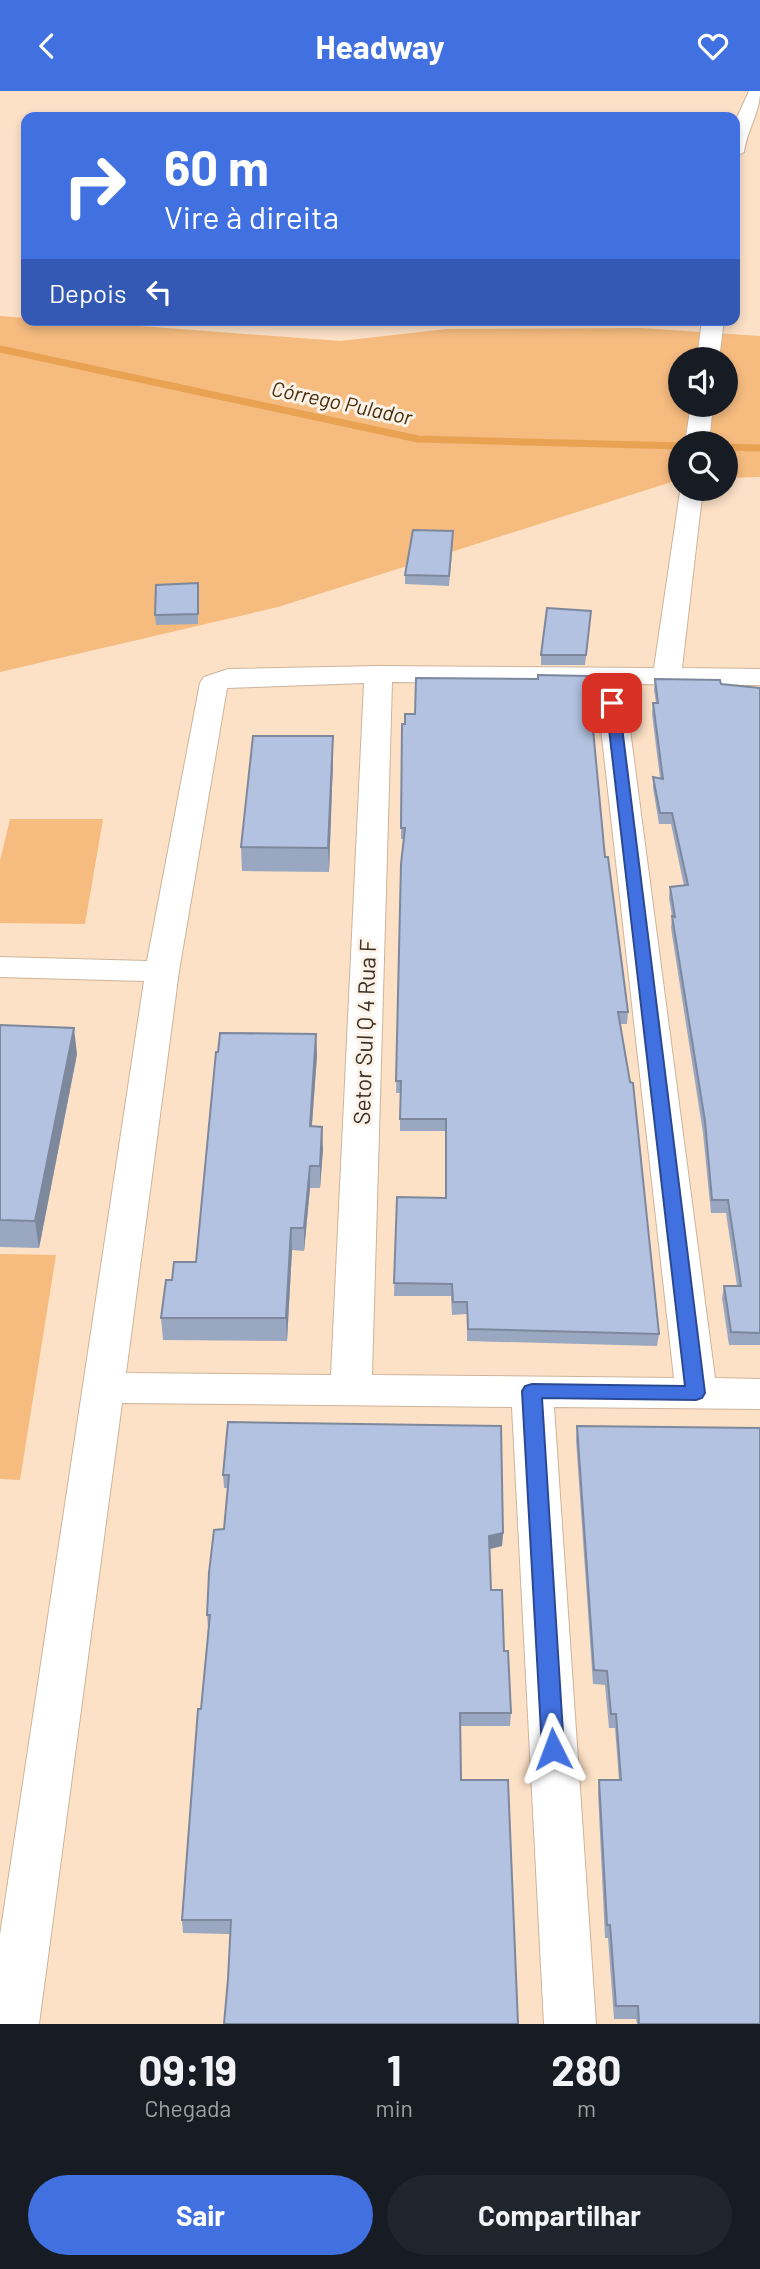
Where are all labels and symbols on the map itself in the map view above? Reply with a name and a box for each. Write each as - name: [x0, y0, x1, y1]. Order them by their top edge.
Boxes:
- water label: Córrego Pulador: [269, 375, 415, 429]
- pin: [582, 673, 642, 733]
- street label: Setor Sul Q 4 Rua F: [347, 939, 381, 1125]
- position arrow: [516, 1712, 590, 1786]

